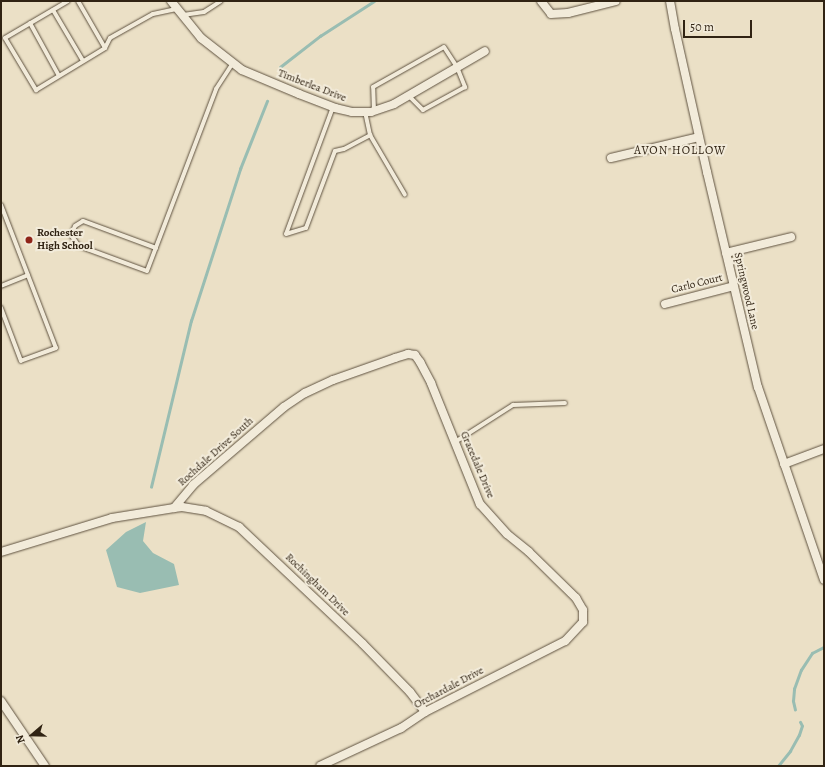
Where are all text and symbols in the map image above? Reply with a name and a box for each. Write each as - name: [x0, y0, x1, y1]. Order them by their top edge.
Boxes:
- scale bar: [685, 12, 754, 38]
- text: 50 m: [690, 19, 714, 35]
- street label: Timberlea Drive: [276, 67, 348, 105]
- district label: AVON HOLLOW: [634, 144, 726, 158]
- place label: Rochester High School: [37, 227, 93, 253]
- marker: Rochester High School: [24, 235, 34, 245]
- street label: Springwood Lane: [731, 251, 761, 331]
- street label: Carlo Court: [670, 271, 724, 297]
- street label: Rochdale Drive South: [176, 415, 256, 489]
- street label: Gracedale Drive: [457, 430, 497, 500]
- street label: Rochingham Drive: [282, 551, 352, 619]
- street label: Orchardale Drive: [412, 664, 486, 712]
- north arrow: [12, 715, 52, 755]
- text: N: [12, 733, 29, 746]

